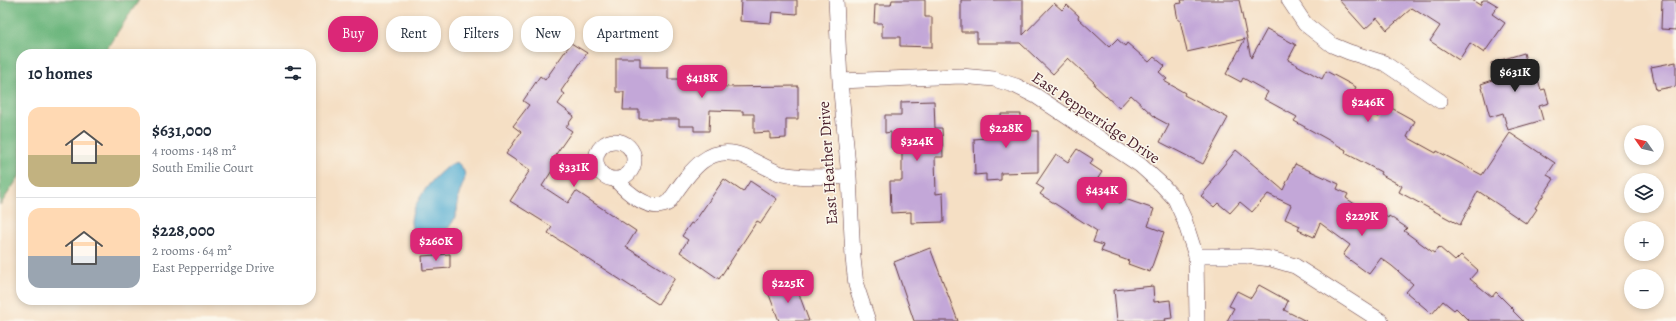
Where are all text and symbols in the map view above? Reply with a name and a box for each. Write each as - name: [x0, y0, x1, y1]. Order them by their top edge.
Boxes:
- chip: Buy: [328, 16, 378, 52]
- chip: Rent: [386, 16, 441, 52]
- chip: Filters: [449, 16, 513, 52]
- chip: New: [521, 16, 575, 52]
- chip: Apartment: [583, 16, 673, 52]
- pin: $631K: [1487, 59, 1543, 93]
- text: 10 homes: [28, 62, 93, 85]
- icon: filters: [282, 62, 304, 84]
- text: $631K: [1500, 63, 1530, 80]
- pin: $418K: [674, 65, 730, 99]
- street label: East Pepperridge Drive: [1027, 67, 1165, 169]
- text: $418K: [686, 69, 718, 86]
- pin: $246K: [1340, 89, 1396, 123]
- text: $246K: [1351, 93, 1385, 110]
- street label: East Heather Drive: [813, 100, 843, 226]
- pin: $228K: [978, 115, 1034, 149]
- text: $631,000: [152, 119, 211, 142]
- text: $228K: [989, 119, 1023, 136]
- icon: home: [60, 123, 108, 171]
- north arrow: [1624, 125, 1664, 165]
- map controls: [1624, 125, 1664, 309]
- pin: $324K: [889, 128, 945, 162]
- text: $324K: [901, 132, 933, 149]
- text: 4 rooms · 148 m²: [152, 142, 236, 159]
- pin: $331K: [546, 154, 602, 188]
- text: $331K: [559, 158, 589, 175]
- text: South Emilie Court: [152, 159, 254, 176]
- button: layers: [1624, 173, 1664, 213]
- pin: $434K: [1074, 177, 1130, 211]
- text: $434K: [1086, 181, 1118, 198]
- pin: $229K: [1334, 203, 1390, 237]
- text: $229K: [1345, 207, 1379, 224]
- text: $228,000: [152, 219, 215, 242]
- button: +: [1624, 221, 1664, 261]
- icon: home: [60, 224, 108, 272]
- pin: $260K: [408, 228, 464, 262]
- text: $260K: [419, 232, 453, 249]
- text: 2 rooms · 64 m²: [152, 242, 232, 259]
- text: East Pepperridge Drive: [152, 259, 274, 276]
- button: −: [1624, 269, 1664, 309]
- pin: $225K: [760, 270, 816, 304]
- text: $225K: [772, 274, 804, 291]

